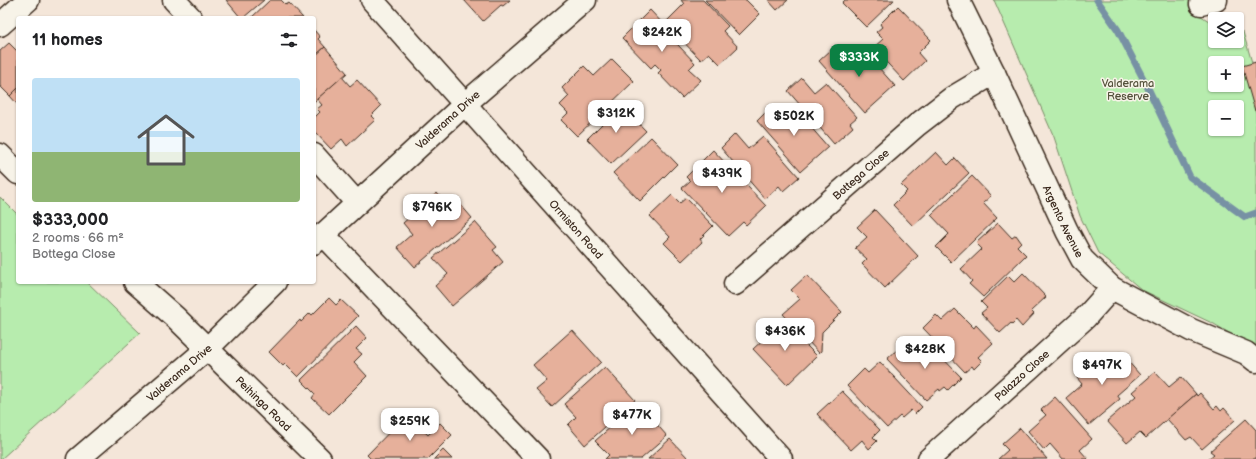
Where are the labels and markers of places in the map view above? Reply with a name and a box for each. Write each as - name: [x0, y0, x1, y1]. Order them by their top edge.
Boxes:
- pin: $242K: [634, 19, 690, 53]
- pin: $333K: [831, 44, 887, 78]
- pin: $312K: [588, 100, 644, 134]
- pin: $502K: [766, 103, 822, 137]
- pin: $439K: [694, 160, 750, 194]
- pin: $796K: [404, 194, 460, 228]
- pin: $436K: [757, 318, 813, 352]
- pin: $428K: [897, 336, 953, 370]
- pin: $497K: [1074, 352, 1130, 386]
- pin: $477K: [604, 402, 660, 436]
- pin: $259K: [382, 408, 438, 442]

